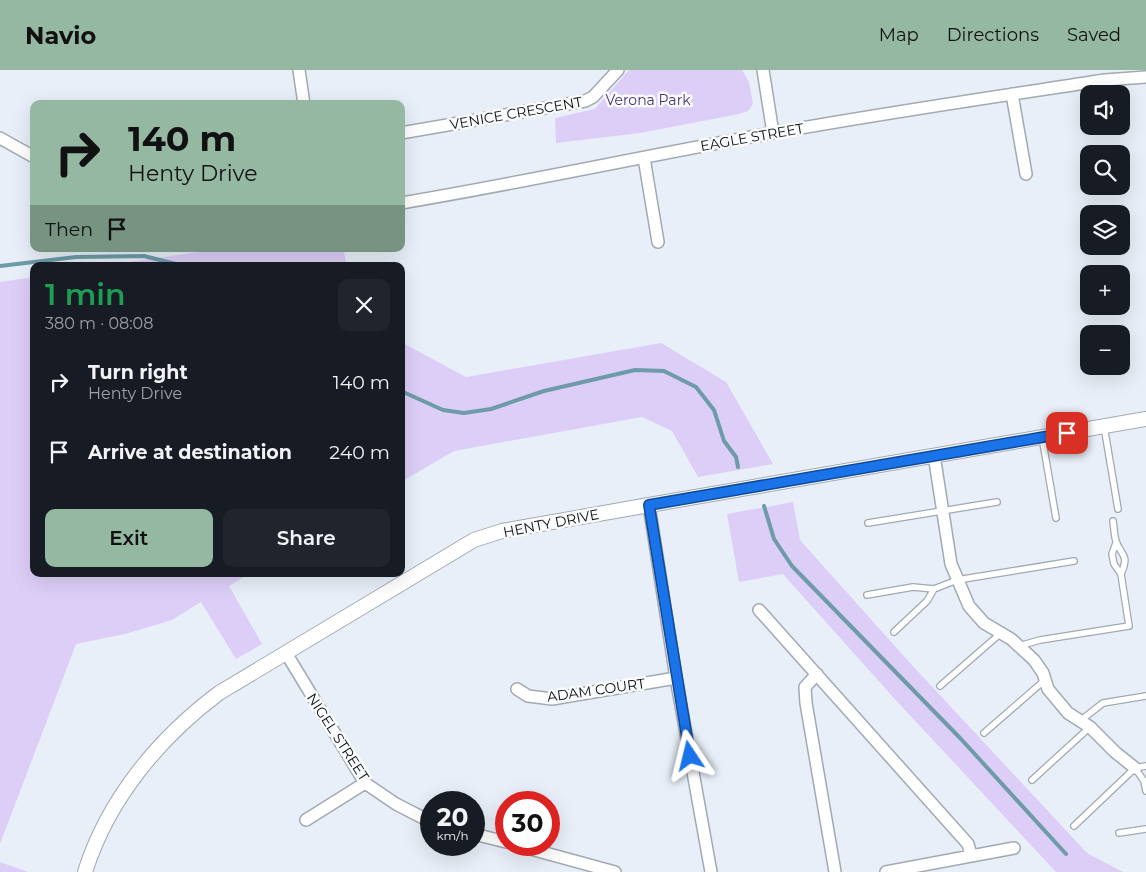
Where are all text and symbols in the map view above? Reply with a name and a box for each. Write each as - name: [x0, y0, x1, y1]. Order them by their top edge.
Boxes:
- text: Navio: [25, 21, 96, 50]
- text: Map: [879, 24, 919, 46]
- text: Directions: [947, 24, 1039, 46]
- text: Saved: [1067, 24, 1121, 46]
- map controls: [1080, 85, 1130, 375]
- button: sound: [1080, 85, 1130, 135]
- park label: Verona Park: [605, 91, 691, 109]
- street label: VENICE CRESCENT: [448, 92, 584, 134]
- text: 140 m: [128, 117, 236, 160]
- street label: EAGLE STREET: [699, 119, 805, 155]
- icon: right: [45, 120, 110, 185]
- button: search: [1080, 145, 1130, 195]
- text: Henty Drive: [128, 160, 258, 187]
- button: layers: [1080, 205, 1130, 255]
- icon: arrive: [103, 215, 131, 243]
- text: Then: [45, 218, 93, 241]
- button: +: [1080, 265, 1130, 315]
- text: 1 min: [45, 276, 126, 313]
- button: close: [338, 279, 390, 331]
- text: 380 m · 08:08: [45, 314, 153, 333]
- button: −: [1080, 325, 1130, 375]
- text: Turn right: [88, 361, 188, 384]
- icon: right: [45, 368, 73, 396]
- text: 140 m: [333, 371, 390, 394]
- text: Henty Drive: [88, 384, 182, 403]
- pin: [1046, 412, 1088, 454]
- icon: arrive: [1053, 419, 1081, 447]
- icon: arrive: [45, 438, 73, 466]
- text: Arrive at destination: [88, 441, 292, 464]
- text: 240 m: [329, 441, 390, 464]
- street label: HENTY DRIVE: [502, 505, 600, 541]
- button: Exit: [45, 509, 213, 567]
- button: Share: [223, 509, 390, 567]
- street label: ADAM COURT: [546, 674, 646, 706]
- street label: NIGEL STREET: [303, 690, 373, 784]
- position arrow: [663, 729, 715, 781]
- speed limit sign: 30: [495, 791, 560, 856]
- text: 20: [437, 802, 468, 832]
- text: km/h: [436, 828, 469, 843]

